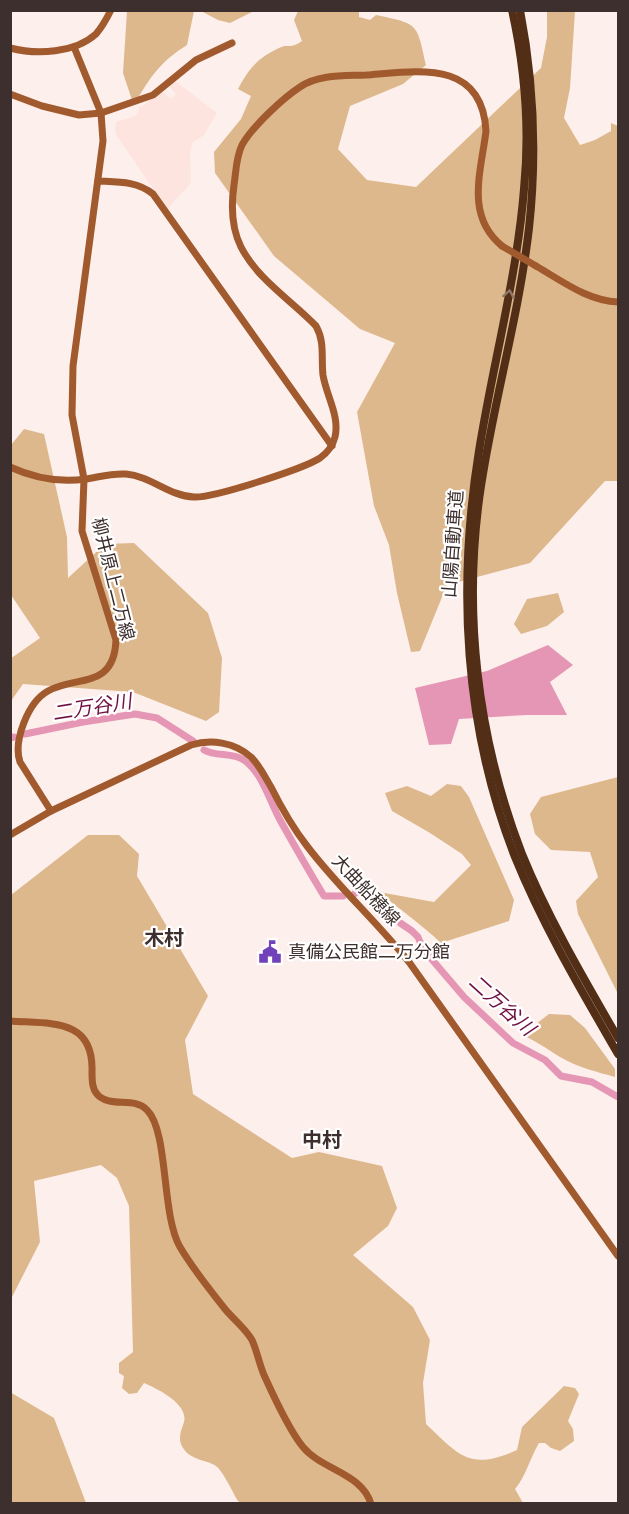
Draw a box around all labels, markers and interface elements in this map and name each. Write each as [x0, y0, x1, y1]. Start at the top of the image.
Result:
one-way arrow [502, 289, 515, 299]
street label: 山陽自動車道 [434, 489, 469, 599]
street label: 柳井原上二万線 [86, 514, 143, 643]
water label: 二万谷川 [50, 684, 136, 726]
street label: 大曲船穂線 [327, 847, 408, 931]
district label: 木村 [144, 921, 184, 951]
place label: 真備公民館二万分館 [288, 937, 450, 964]
public building icon: 真備公民館二万分館 [257, 939, 283, 965]
water label: 二万谷川 [464, 966, 545, 1043]
district label: 中村 [302, 1123, 342, 1153]

